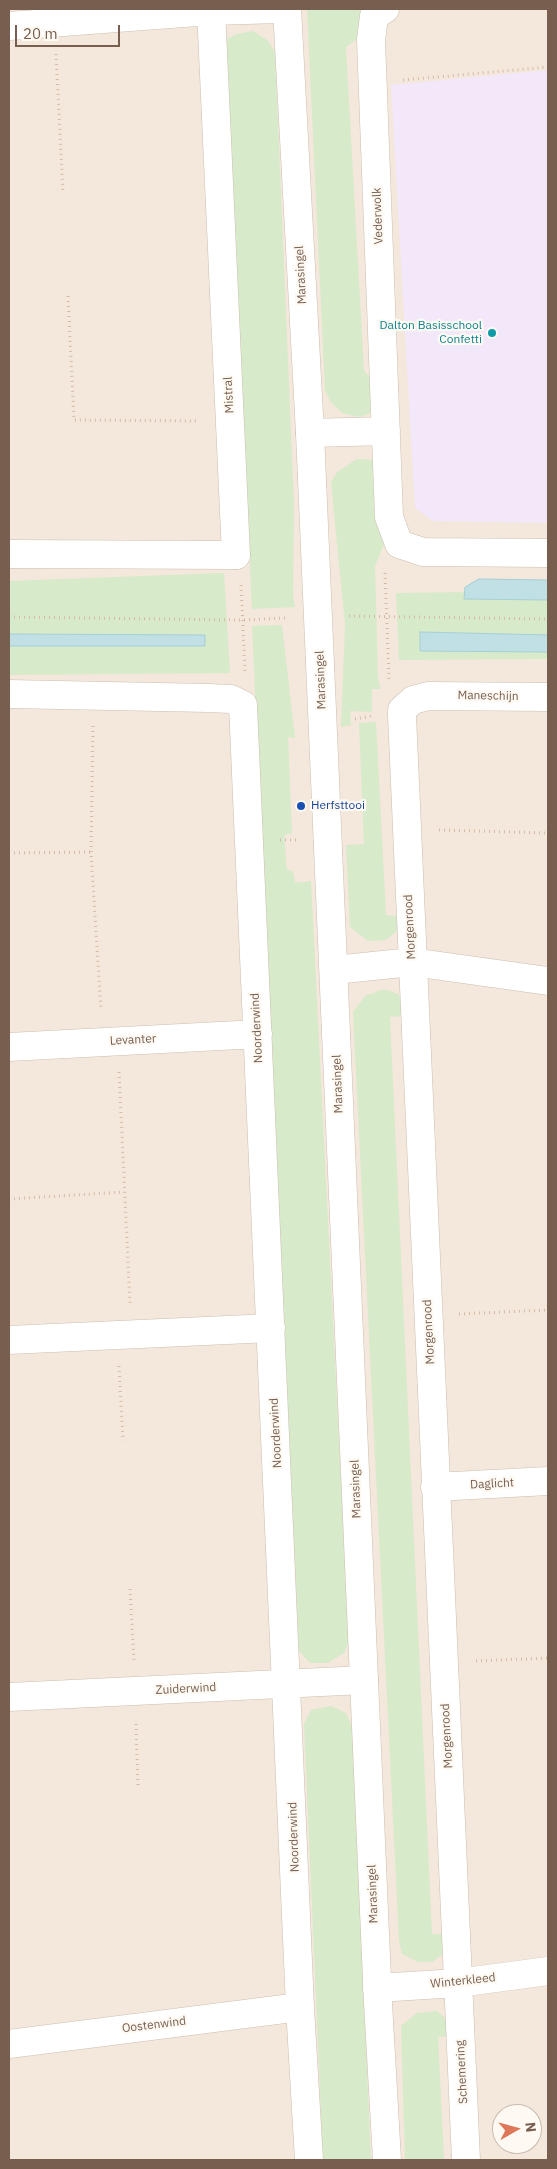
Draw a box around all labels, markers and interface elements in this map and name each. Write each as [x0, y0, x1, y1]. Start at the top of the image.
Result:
scale bar [18, 15, 122, 47]
text: 20 m [23, 24, 58, 43]
street label: Vederwolk [370, 187, 386, 245]
street label: Marasingel [292, 245, 310, 305]
place label: Dalton Basisschool Confetti [380, 319, 482, 347]
marker: Dalton Basisschool Confetti [486, 327, 498, 339]
street label: Mistral [221, 376, 237, 414]
street label: Marasingel [313, 650, 329, 710]
street label: Maneschijn [457, 688, 519, 704]
place label: Herfsttooi [311, 799, 365, 813]
marker: Herfsttooi [295, 800, 307, 812]
street label: Morgenrood [401, 894, 419, 960]
street label: Noorderwind [248, 993, 266, 1063]
street label: Levanter [109, 1032, 157, 1048]
street label: Marasingel [330, 1054, 346, 1114]
street label: Morgenrood [420, 1299, 438, 1365]
street label: Noorderwind [267, 1398, 285, 1468]
street label: Marasingel [348, 1459, 364, 1519]
street label: Daglicht [470, 1476, 514, 1492]
street label: Zuiderwind [155, 1680, 217, 1698]
street label: Morgenrood [438, 1703, 456, 1769]
street label: Noorderwind [286, 1802, 302, 1872]
street label: Marasingel [365, 1864, 381, 1924]
street label: Winterkleed [430, 1970, 496, 1992]
street label: Oostenwind [121, 2014, 187, 2036]
street label: Schemering [453, 2040, 471, 2104]
north arrow [492, 2104, 542, 2154]
text: N [521, 2121, 540, 2133]

